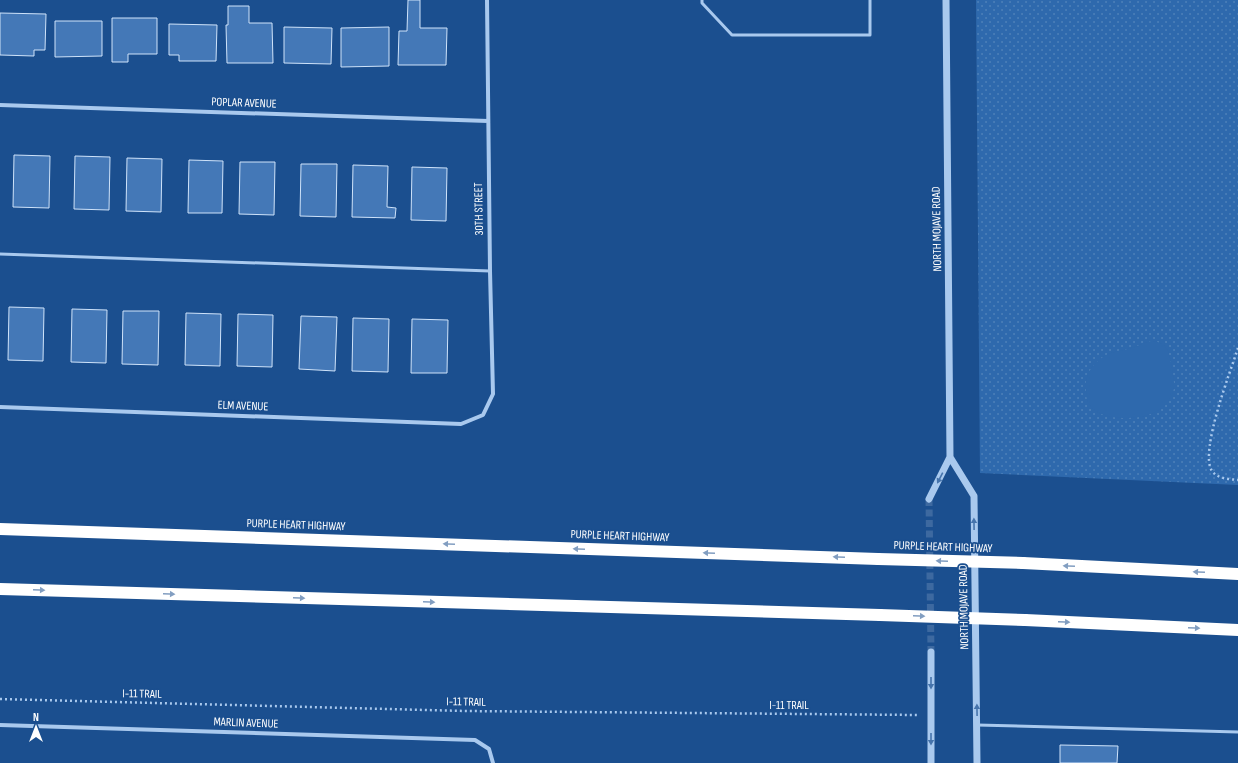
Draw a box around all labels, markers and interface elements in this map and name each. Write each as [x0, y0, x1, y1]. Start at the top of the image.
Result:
street label: POPLAR AVENUE [211, 94, 277, 112]
street label: 30TH STREET [471, 182, 487, 236]
street label: NORTH MOJAVE ROAD [929, 186, 945, 272]
street label: ELM AVENUE [217, 398, 269, 414]
one-way arrow [937, 473, 943, 484]
street label: PURPLE HEART HIGHWAY [246, 516, 346, 534]
one-way arrow [971, 517, 977, 530]
street label: PURPLE HEART HIGHWAY [570, 527, 670, 545]
street label: PURPLE HEART HIGHWAY [893, 538, 993, 556]
one-way arrow [443, 541, 456, 547]
one-way arrow [573, 545, 585, 552]
one-way arrow [702, 550, 715, 556]
one-way arrow [833, 554, 845, 561]
one-way arrow [935, 558, 948, 564]
one-way arrow [1063, 562, 1075, 569]
street label: NORTH MOJAVE ROAD [956, 564, 972, 650]
one-way arrow [1193, 569, 1205, 576]
one-way arrow [33, 587, 46, 593]
one-way arrow [163, 591, 176, 597]
one-way arrow [293, 594, 305, 601]
one-way arrow [423, 598, 435, 605]
one-way arrow [913, 613, 925, 620]
one-way arrow [1058, 618, 1070, 625]
one-way arrow [1188, 625, 1201, 631]
one-way arrow [928, 677, 934, 690]
street label: I-11 TRAIL [122, 686, 162, 702]
street label: I-11 TRAIL [446, 694, 486, 710]
street label: I-11 TRAIL [769, 698, 809, 713]
one-way arrow [974, 703, 980, 716]
north arrow [16, 707, 56, 747]
text: N [33, 711, 39, 724]
street label: MARLIN AVENUE [213, 714, 279, 732]
one-way arrow [928, 733, 934, 746]

